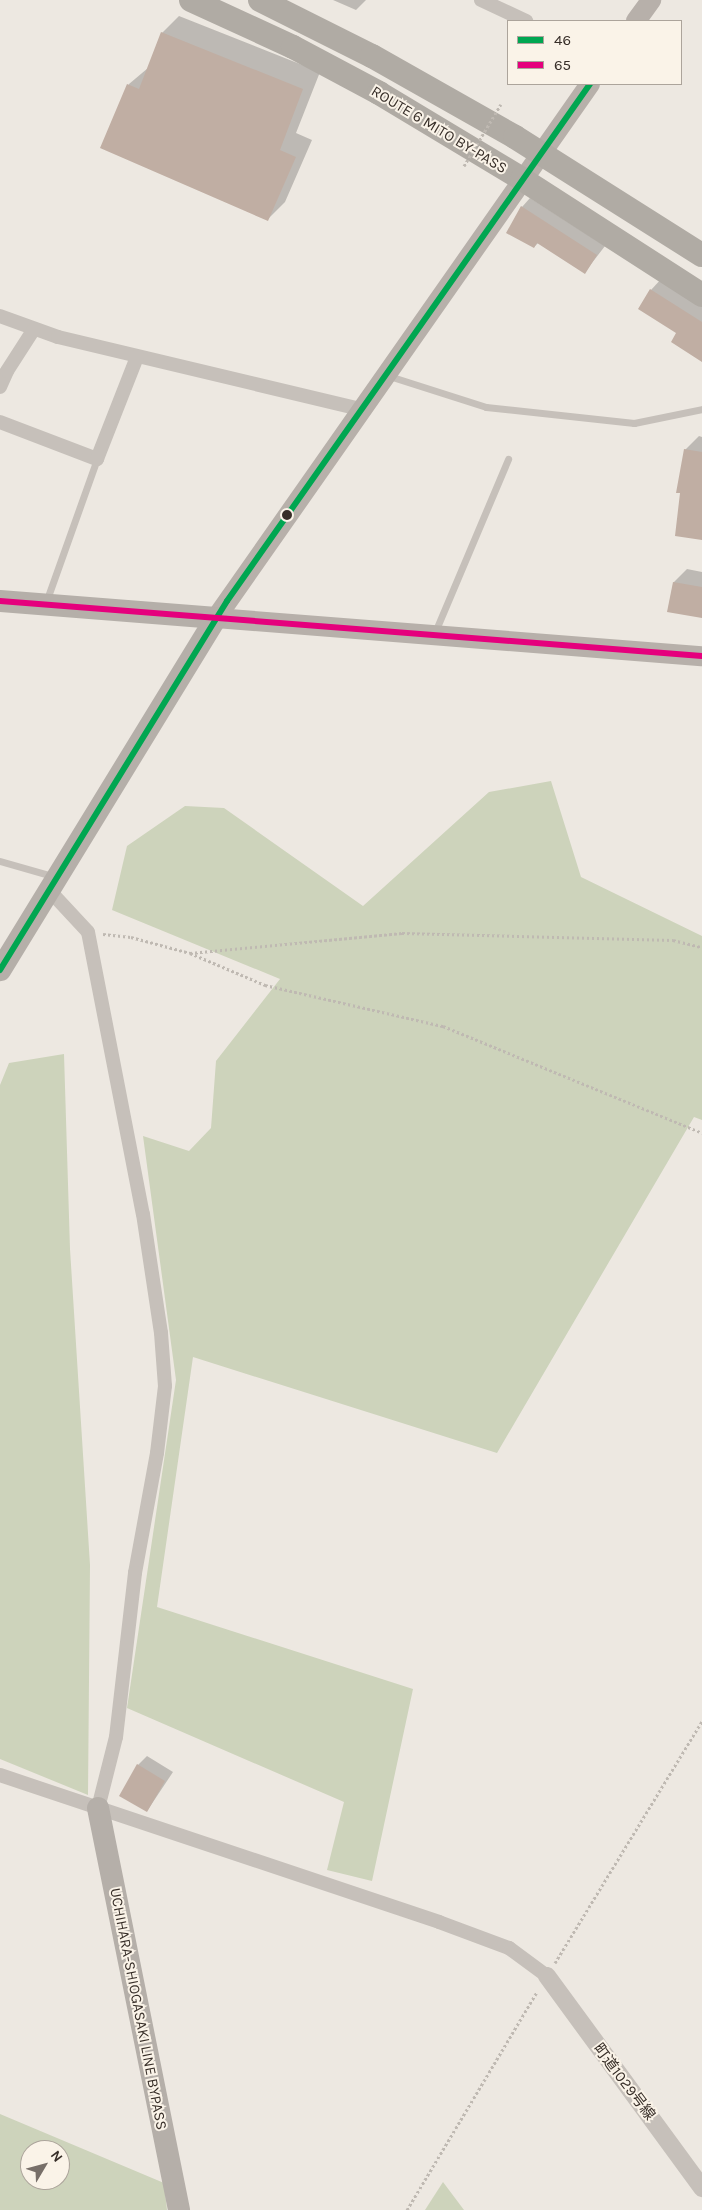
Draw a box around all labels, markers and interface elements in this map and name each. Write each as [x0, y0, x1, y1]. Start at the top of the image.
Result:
legend [507, 20, 682, 85]
text: 46 [554, 31, 571, 49]
text: 65 [554, 56, 571, 74]
street label: ROUTE 6 MITO BY-PASS [368, 82, 510, 178]
unlabelled marker [282, 510, 292, 520]
street label: UCHIHARA-SHIOGASAKI LINE BYPASS [106, 1886, 170, 2132]
street label: 町道1029号線 [589, 2040, 659, 2124]
north arrow [20, 2140, 70, 2190]
text: N [47, 2147, 66, 2165]

